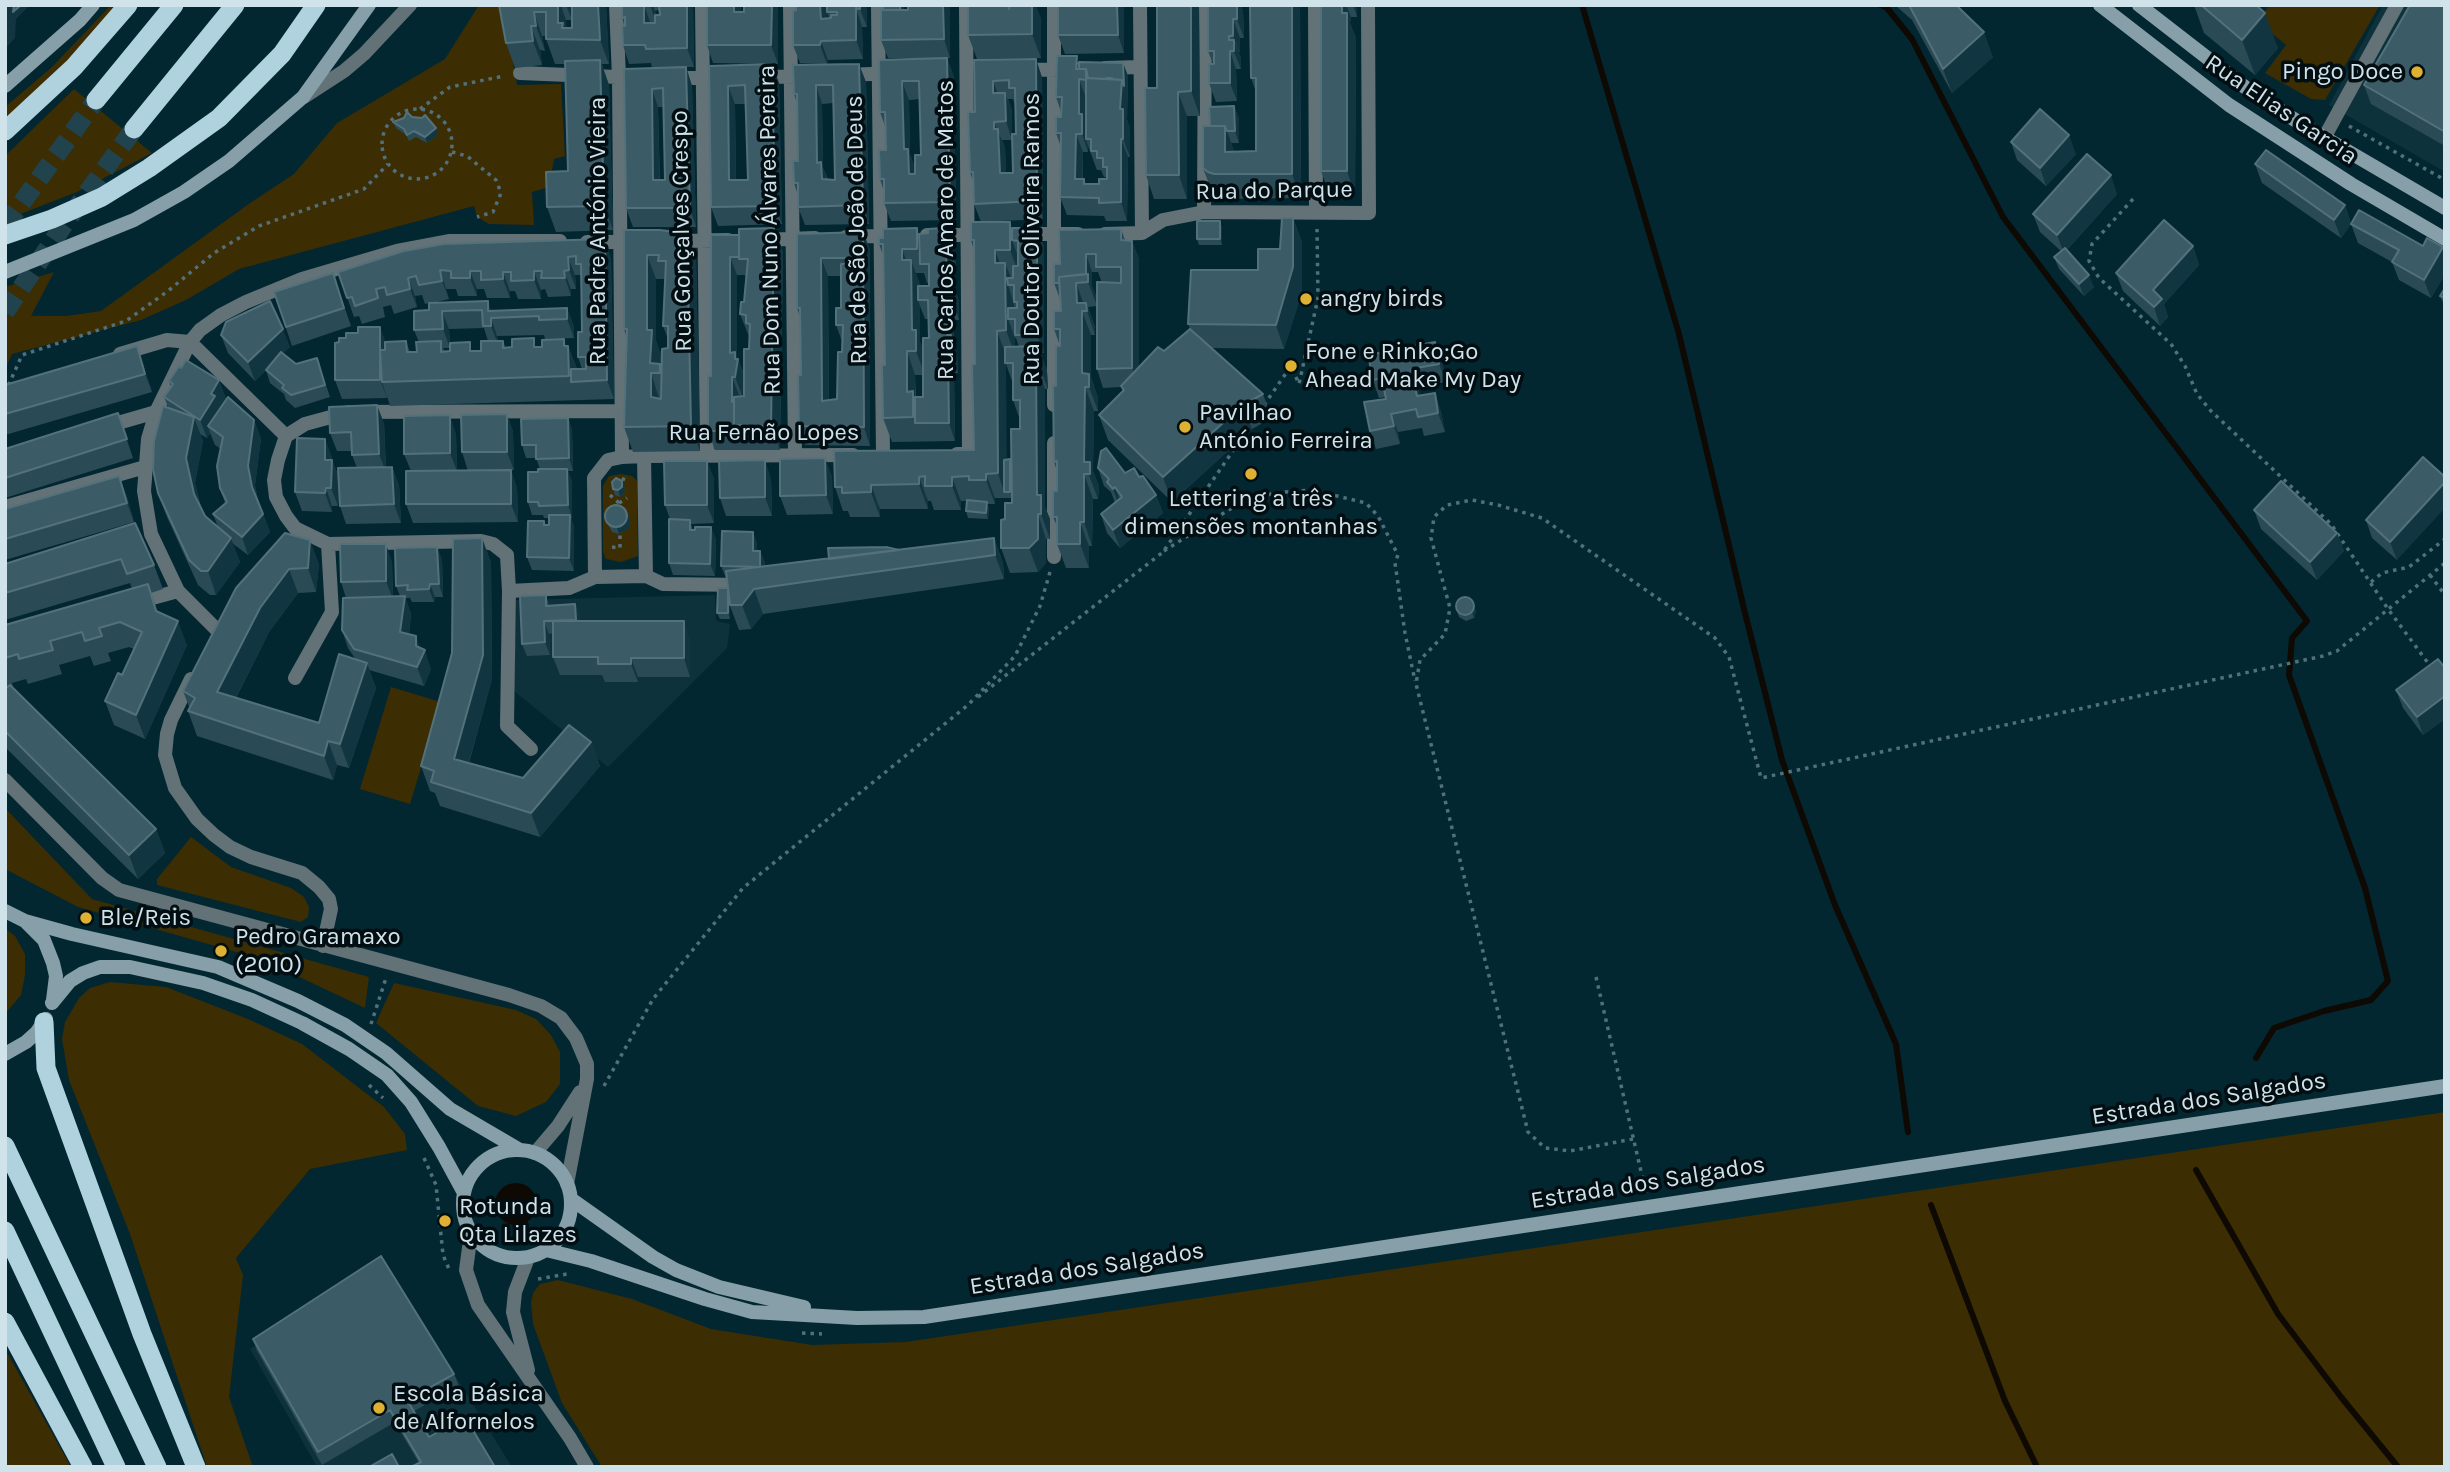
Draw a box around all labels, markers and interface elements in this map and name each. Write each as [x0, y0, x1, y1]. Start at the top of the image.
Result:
street label: Rua Elias Garcia [2200, 49, 2362, 171]
place label: Pingo Doce [2282, 58, 2403, 86]
marker: Pingo Doce [2409, 64, 2425, 80]
street label: Rua Dom Nuno Álvares Pereira [753, 65, 787, 395]
street label: Rua Carlos Amaro de Matos [932, 80, 960, 380]
street label: Rua Doutor Oliveira Ramos [1018, 93, 1046, 385]
street label: Rua de São João de Deus [840, 95, 874, 365]
street label: Rua Padre António Vieira [584, 97, 612, 365]
street label: Rua Gonçalves Crespo [665, 110, 699, 352]
street label: Rua do Parque [1195, 175, 1353, 207]
place label: angry birds [1320, 285, 1444, 313]
marker: angry birds [1298, 291, 1314, 307]
place label: Fone e Rinko;Go Ahead Make My Day [1305, 338, 1521, 394]
marker: Fone e Rinko;Go Ahead Make My Day [1283, 358, 1299, 374]
place label: Pavilhao António Ferreira [1199, 399, 1373, 455]
street label: Rua Fernão Lopes [669, 419, 859, 447]
marker: Pavilhao António Ferreira [1177, 419, 1193, 435]
marker: Lettering a três dimensões montanhas [1243, 466, 1259, 482]
place label: Lettering a três dimensões montanhas [1124, 485, 1378, 541]
place label: Ble/Reis [100, 904, 191, 932]
marker: Ble/Reis [78, 910, 94, 926]
place label: Pedro Gramaxo (2010) [235, 923, 401, 979]
marker: Pedro Gramaxo (2010) [213, 943, 229, 959]
street label: Estrada dos Salgados [2090, 1066, 2328, 1132]
street label: Estrada dos Salgados [1529, 1150, 1767, 1216]
place label: Rotunda Qta Lilazes [459, 1193, 577, 1249]
marker: Rotunda Qta Lilazes [437, 1213, 453, 1229]
street label: Estrada dos Salgados [968, 1236, 1206, 1302]
place label: Escola Básica de Alfornelos [393, 1380, 544, 1436]
marker: Escola Básica de Alfornelos [371, 1400, 387, 1416]

